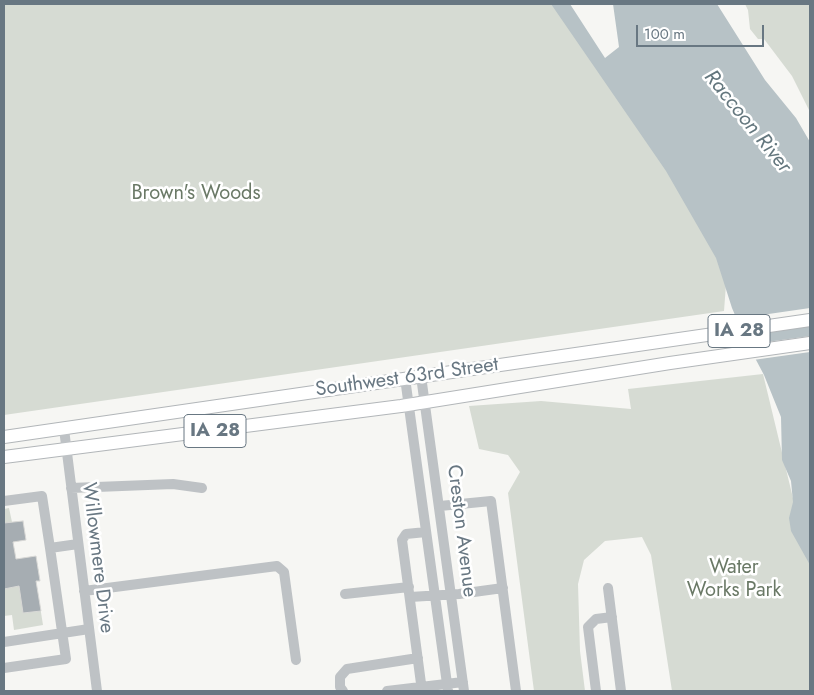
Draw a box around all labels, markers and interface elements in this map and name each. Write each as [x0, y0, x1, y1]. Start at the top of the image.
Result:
scale bar [639, 15, 766, 47]
text: 100 m [644, 23, 685, 45]
water label: Raccoon River [698, 66, 796, 178]
park label: Brown's Woods [131, 182, 261, 206]
road number: IA 28 [708, 314, 770, 348]
street label: Southwest 63rd Street [314, 353, 500, 403]
road number: IA 28 [184, 414, 246, 448]
street label: Creston Avenue [441, 463, 481, 599]
street label: Willowmere Drive [76, 481, 118, 635]
park label: Water Works Park [687, 556, 781, 603]

